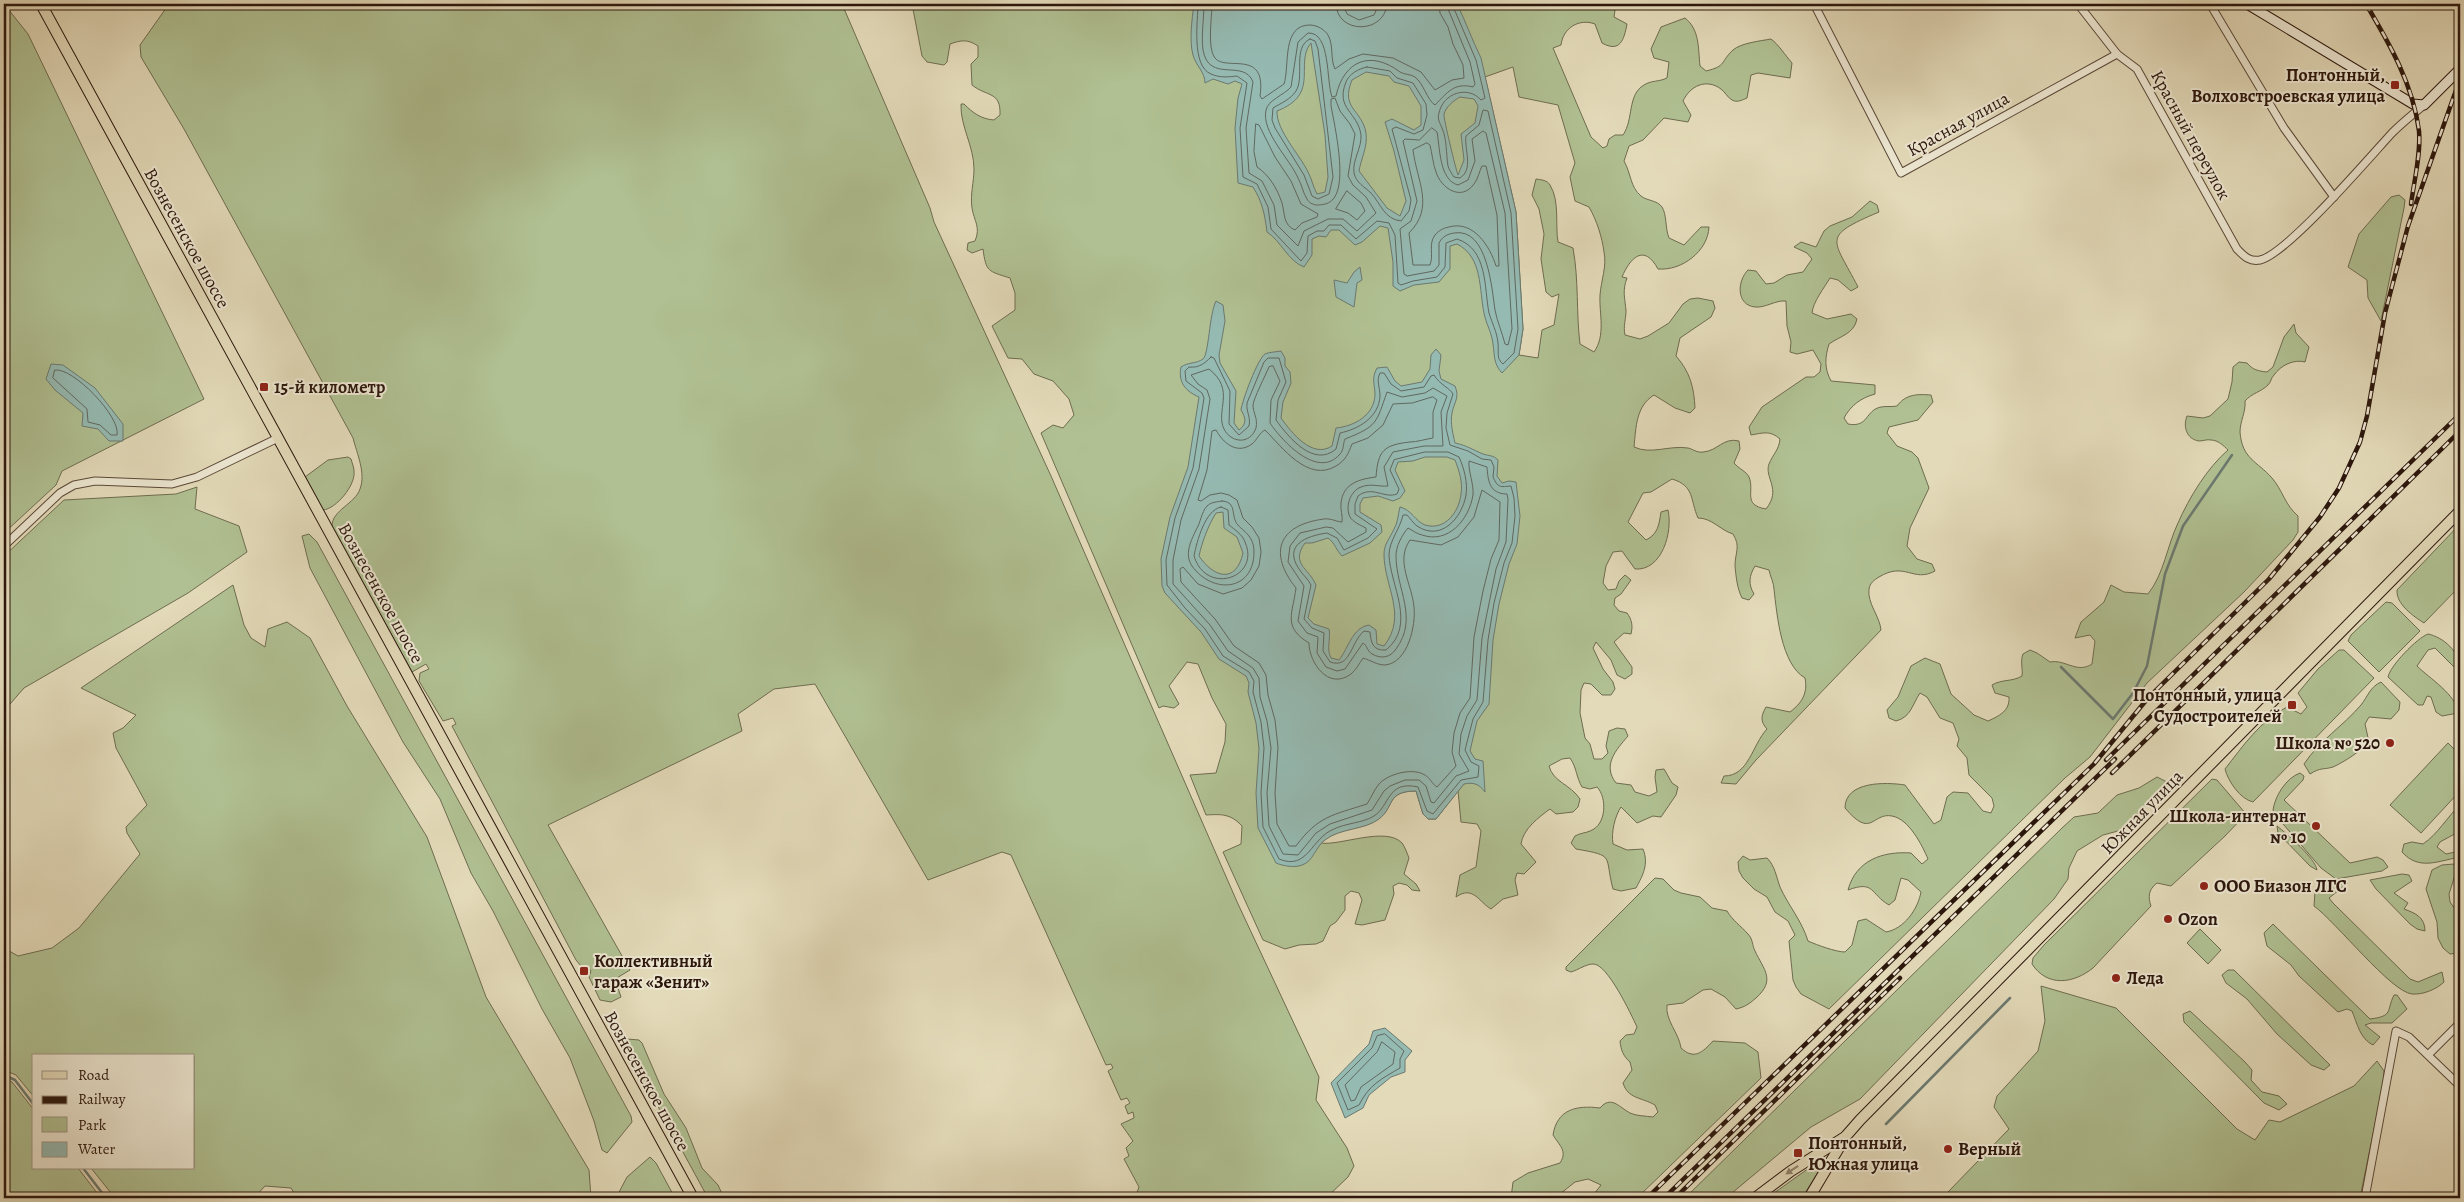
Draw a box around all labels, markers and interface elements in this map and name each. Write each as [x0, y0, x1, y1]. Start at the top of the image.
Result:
place label: Понтонный, Волховстроевская улица [2191, 63, 2385, 108]
street label: Красный переулок [2145, 66, 2237, 204]
marker: Понтонный, Волховстроевская улица [2389, 79, 2401, 91]
street label: Красная улица [1902, 86, 2014, 162]
street label: Вознесенское шоссе [138, 164, 236, 312]
place label: 15-й километр [274, 375, 386, 399]
marker: 15-й километр [258, 381, 270, 393]
street label: Вознесенское шоссе [332, 519, 430, 667]
place label: Понтонный, улица Судостроителей [2133, 683, 2282, 728]
marker: Понтонный, улица Судостроителей [2286, 699, 2298, 711]
place label: Школа № 520 [2275, 731, 2380, 755]
marker: Школа № 520 [2384, 737, 2396, 749]
street label: Южная улица [2096, 764, 2189, 859]
place label: Школа-интернат № 10 [2169, 804, 2306, 849]
marker: Школа-интернат № 10 [2310, 820, 2322, 832]
place label: ООО Биазон ЛГС [2214, 874, 2347, 898]
marker: ООО Биазон ЛГС [2198, 880, 2210, 892]
place label: Ozon [2178, 907, 2218, 931]
marker: Ozon [2162, 913, 2174, 925]
place label: Коллективный гараж «Зенит» [594, 949, 713, 994]
marker: Коллективный гараж «Зенит» [578, 965, 590, 977]
place label: Леда [2126, 966, 2164, 990]
marker: Леда [2110, 972, 2122, 984]
street label: Вознесенское шоссе [598, 1007, 696, 1155]
legend [32, 1054, 195, 1170]
text: Road [78, 1065, 110, 1085]
text: Railway [78, 1089, 126, 1109]
text: Park [78, 1115, 107, 1135]
place label: Понтонный, Южная улица [1808, 1131, 1919, 1176]
place label: Верный [1958, 1137, 2021, 1161]
text: Water [77, 1139, 115, 1159]
marker: Верный [1942, 1143, 1954, 1155]
marker: Понтонный, Южная улица [1792, 1147, 1804, 1159]
one-way arrow [1785, 1165, 1799, 1175]

